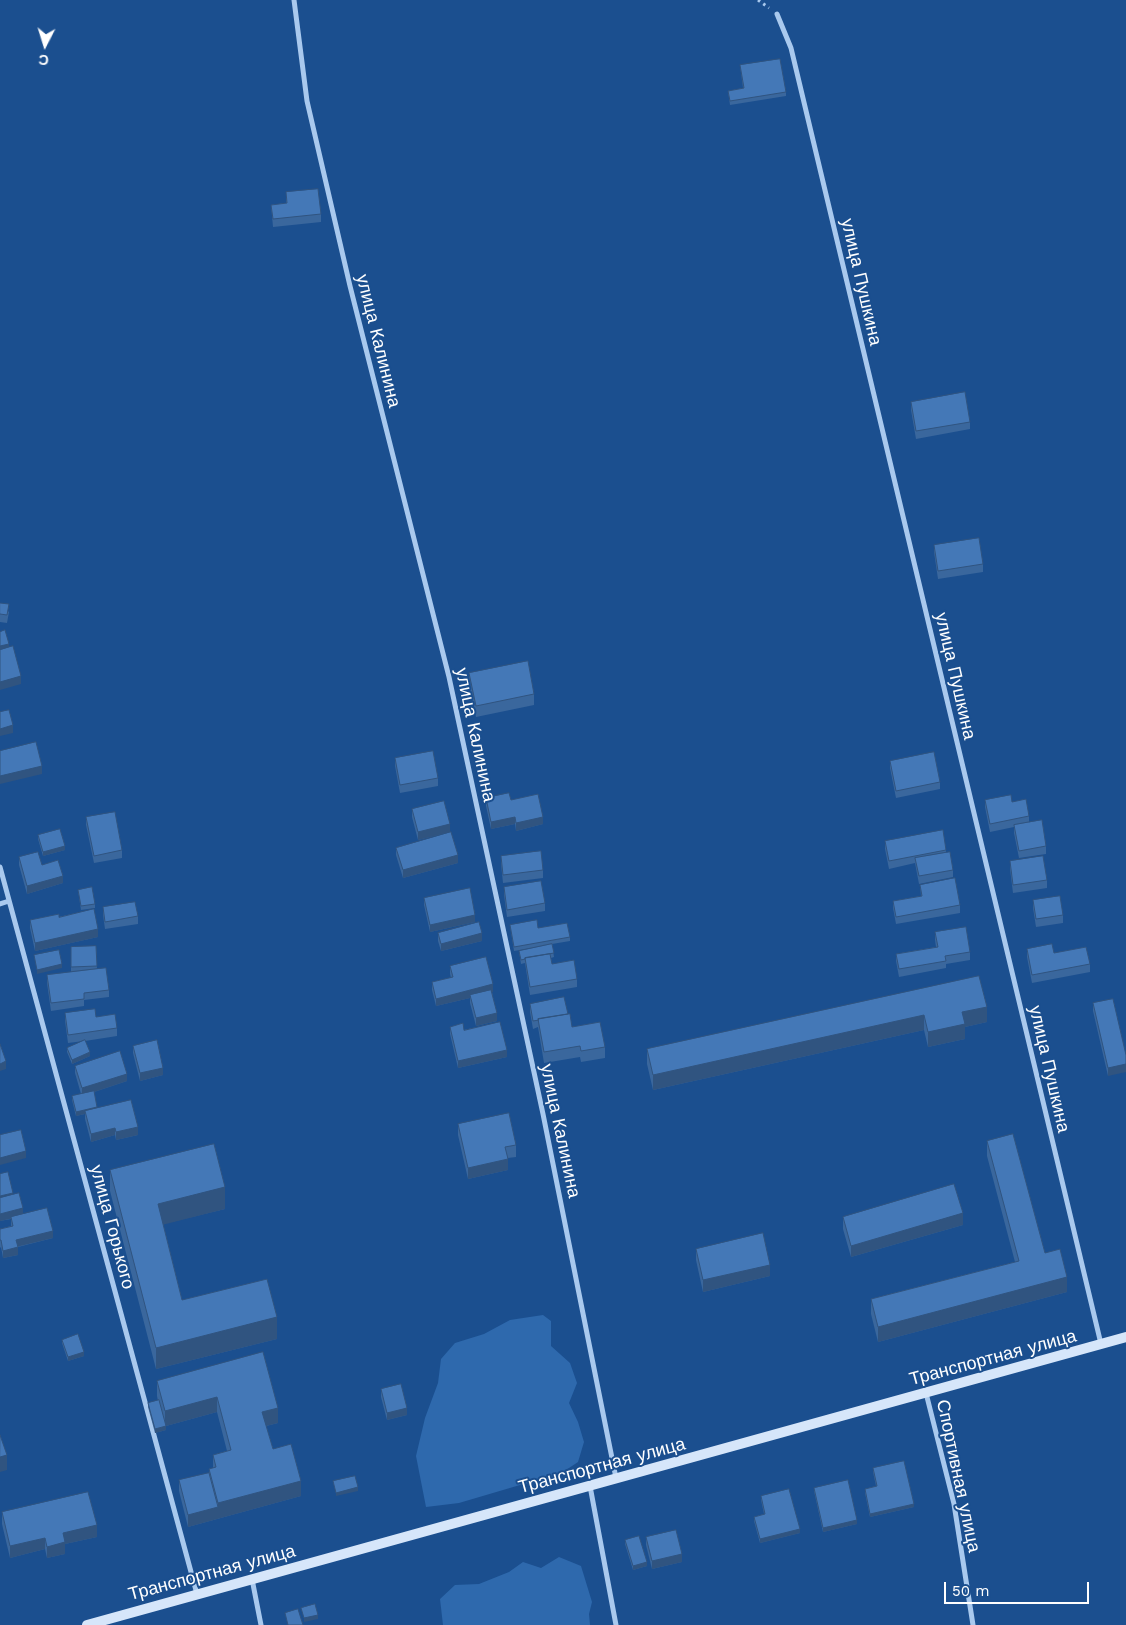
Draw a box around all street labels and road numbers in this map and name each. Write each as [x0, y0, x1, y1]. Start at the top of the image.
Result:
street label: улица Пушкина [836, 216, 886, 348]
street label: улица Калинина [351, 272, 405, 410]
street label: улица Пушкина [930, 610, 980, 742]
street label: улица Калинина [450, 666, 500, 804]
street label: улица Пушкина [1024, 1003, 1074, 1135]
street label: улица Калинина [535, 1062, 585, 1200]
street label: улица Горького [85, 1162, 139, 1292]
street label: Транспортная улица [907, 1325, 1079, 1391]
street label: Спортивная улица [931, 1398, 985, 1554]
street label: Транспортная улица [516, 1433, 688, 1499]
street label: Транспортная улица [126, 1540, 298, 1606]

